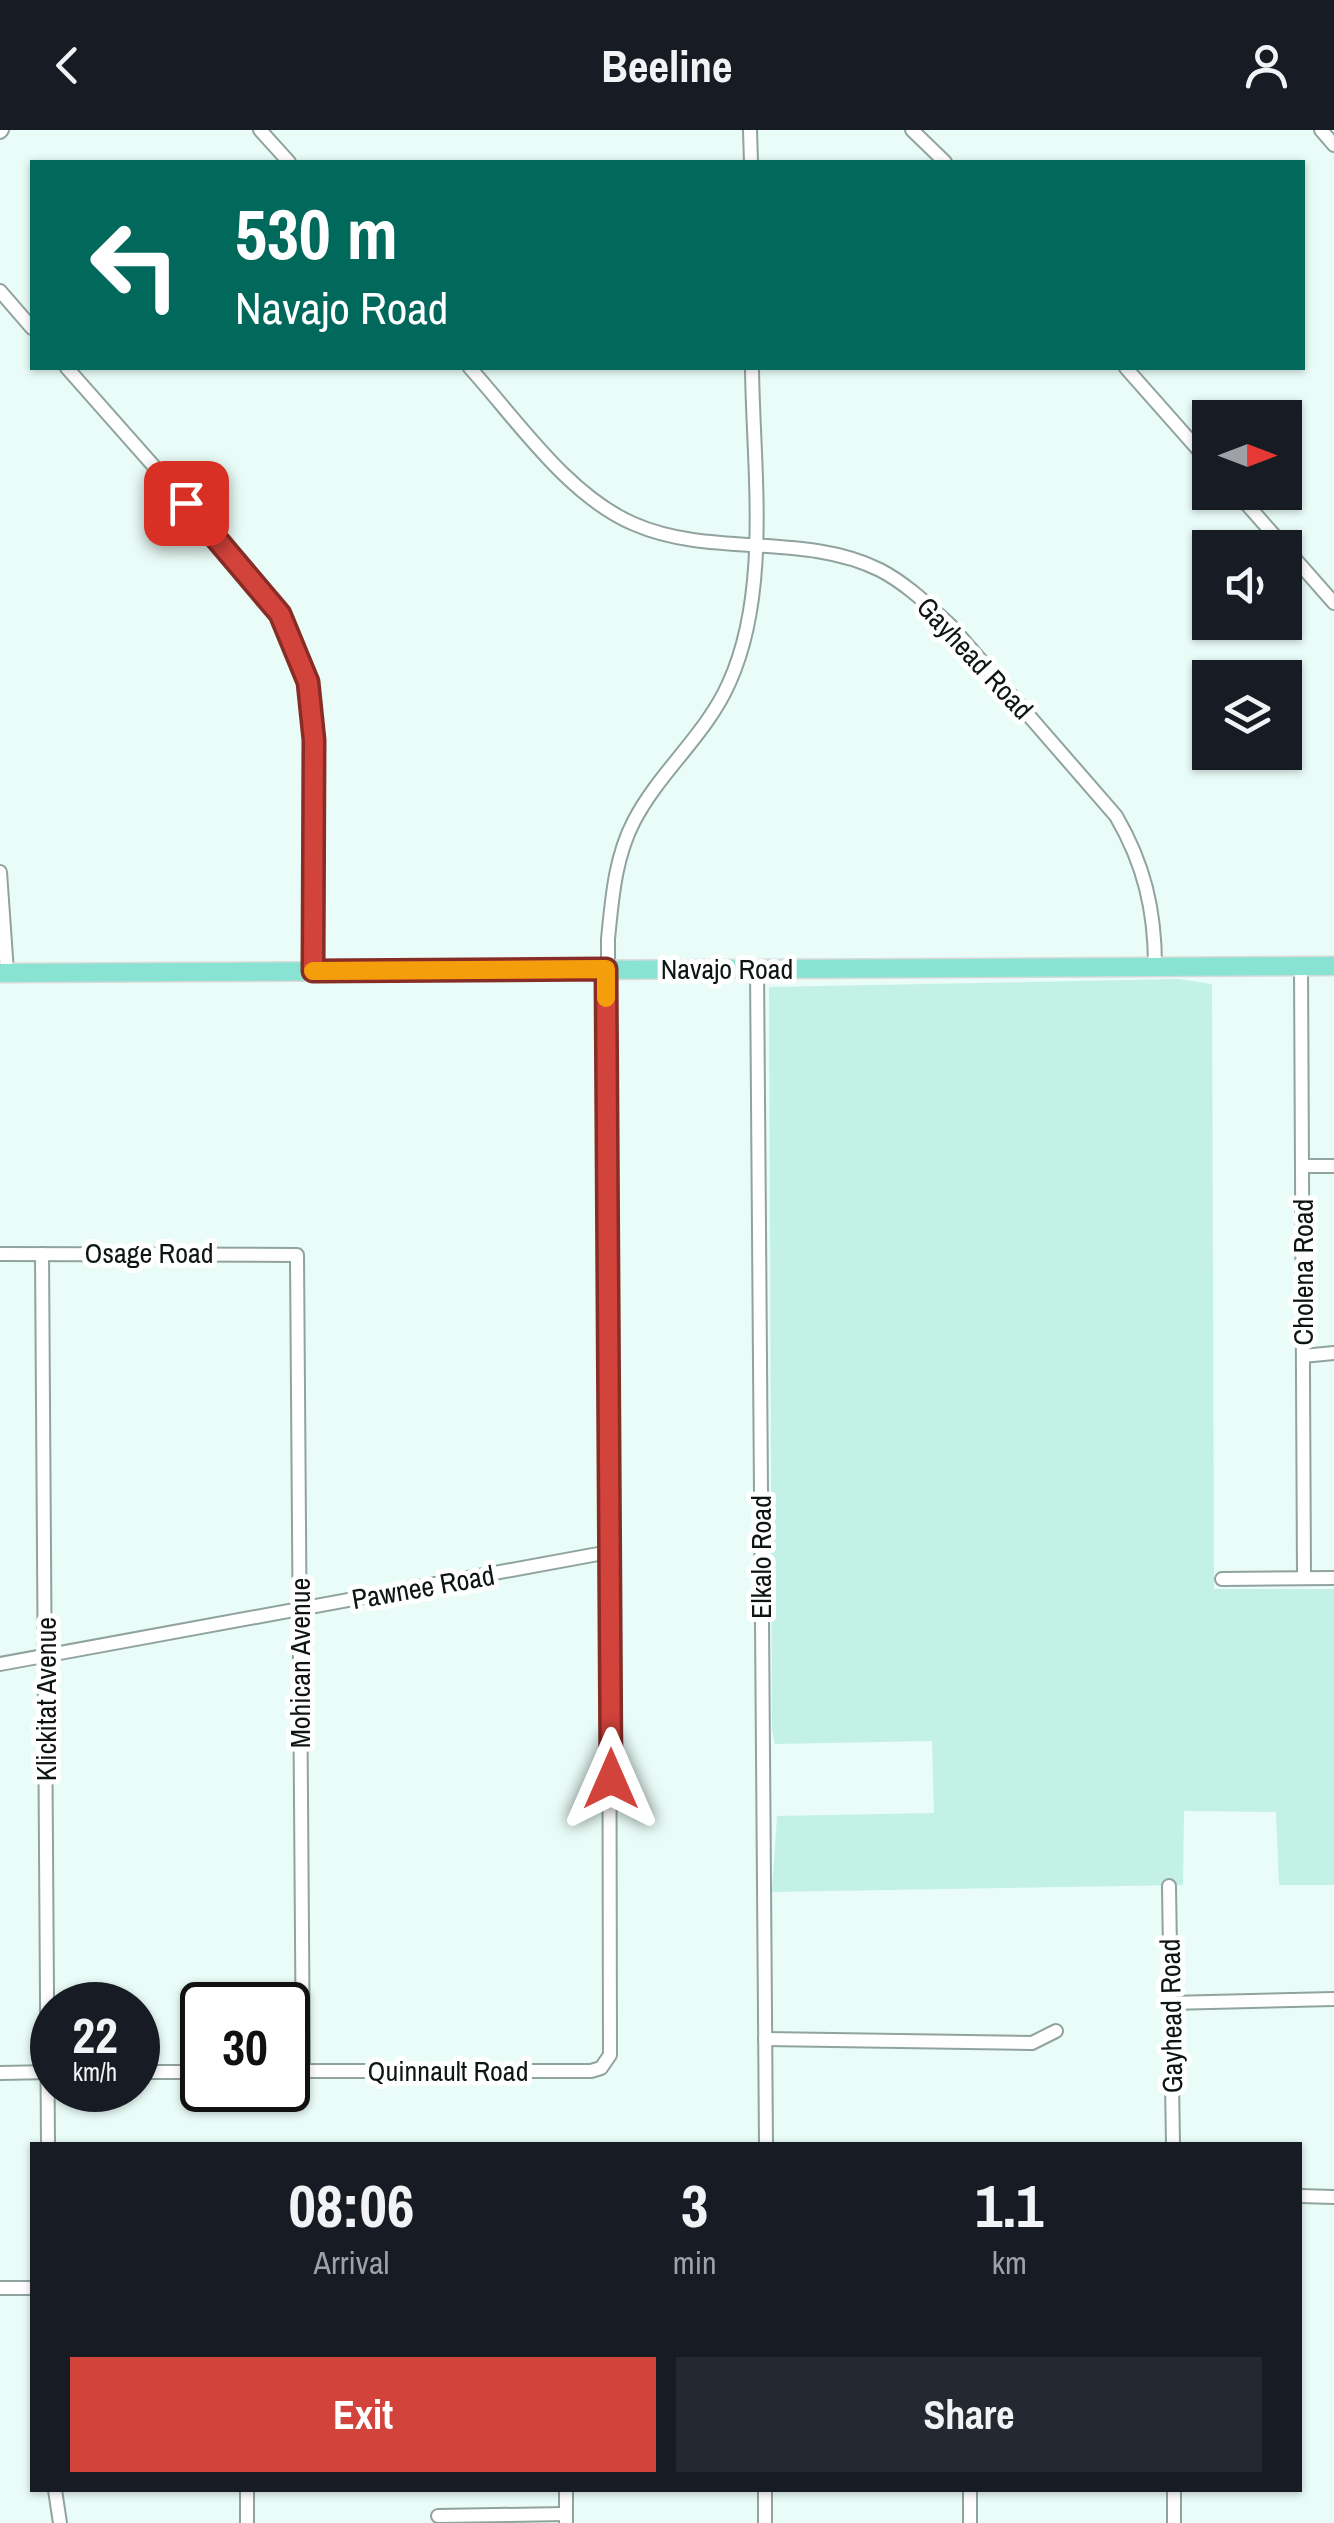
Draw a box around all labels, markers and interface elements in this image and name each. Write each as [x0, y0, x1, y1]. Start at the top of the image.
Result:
text: Beeline [601, 35, 733, 96]
icon: back [40, 38, 95, 93]
icon: person [1239, 38, 1294, 93]
text: 530 m [235, 187, 398, 281]
icon: left [70, 200, 200, 330]
text: Navajo Road [235, 277, 448, 338]
north arrow [1192, 400, 1302, 510]
map controls [1192, 400, 1302, 770]
pin [144, 461, 229, 546]
icon: arrive [159, 476, 214, 531]
button: sound [1192, 530, 1302, 640]
street label: Gayhead Road [908, 589, 1042, 727]
button: layers [1192, 660, 1302, 770]
street label: Navajo Road [661, 950, 793, 988]
street label: Cholena Road [1284, 1199, 1322, 1345]
street label: Osage Road [85, 1234, 213, 1272]
street label: Elkalo Road [742, 1495, 780, 1619]
street label: Pawnee Road [349, 1556, 497, 1618]
street label: Mohican Avenue [281, 1578, 319, 1748]
street label: Klickitat Avenue [27, 1617, 65, 1781]
position arrow [559, 1727, 663, 1831]
street label: Gayhead Road [1151, 1938, 1191, 2094]
speed limit sign: 30 [180, 1982, 310, 2112]
text: 22 [72, 2001, 118, 2069]
street label: Quinnault Road [368, 2052, 528, 2090]
text: km/h [73, 2055, 117, 2089]
text: 08:06 [289, 2165, 414, 2246]
text: 3 [681, 2165, 708, 2246]
text: 1.1 [975, 2165, 1043, 2246]
text: Arrival [314, 2241, 389, 2284]
text: min [673, 2241, 717, 2284]
text: km [992, 2241, 1027, 2284]
button: Exit [70, 2357, 656, 2472]
button: Share [676, 2357, 1262, 2472]

